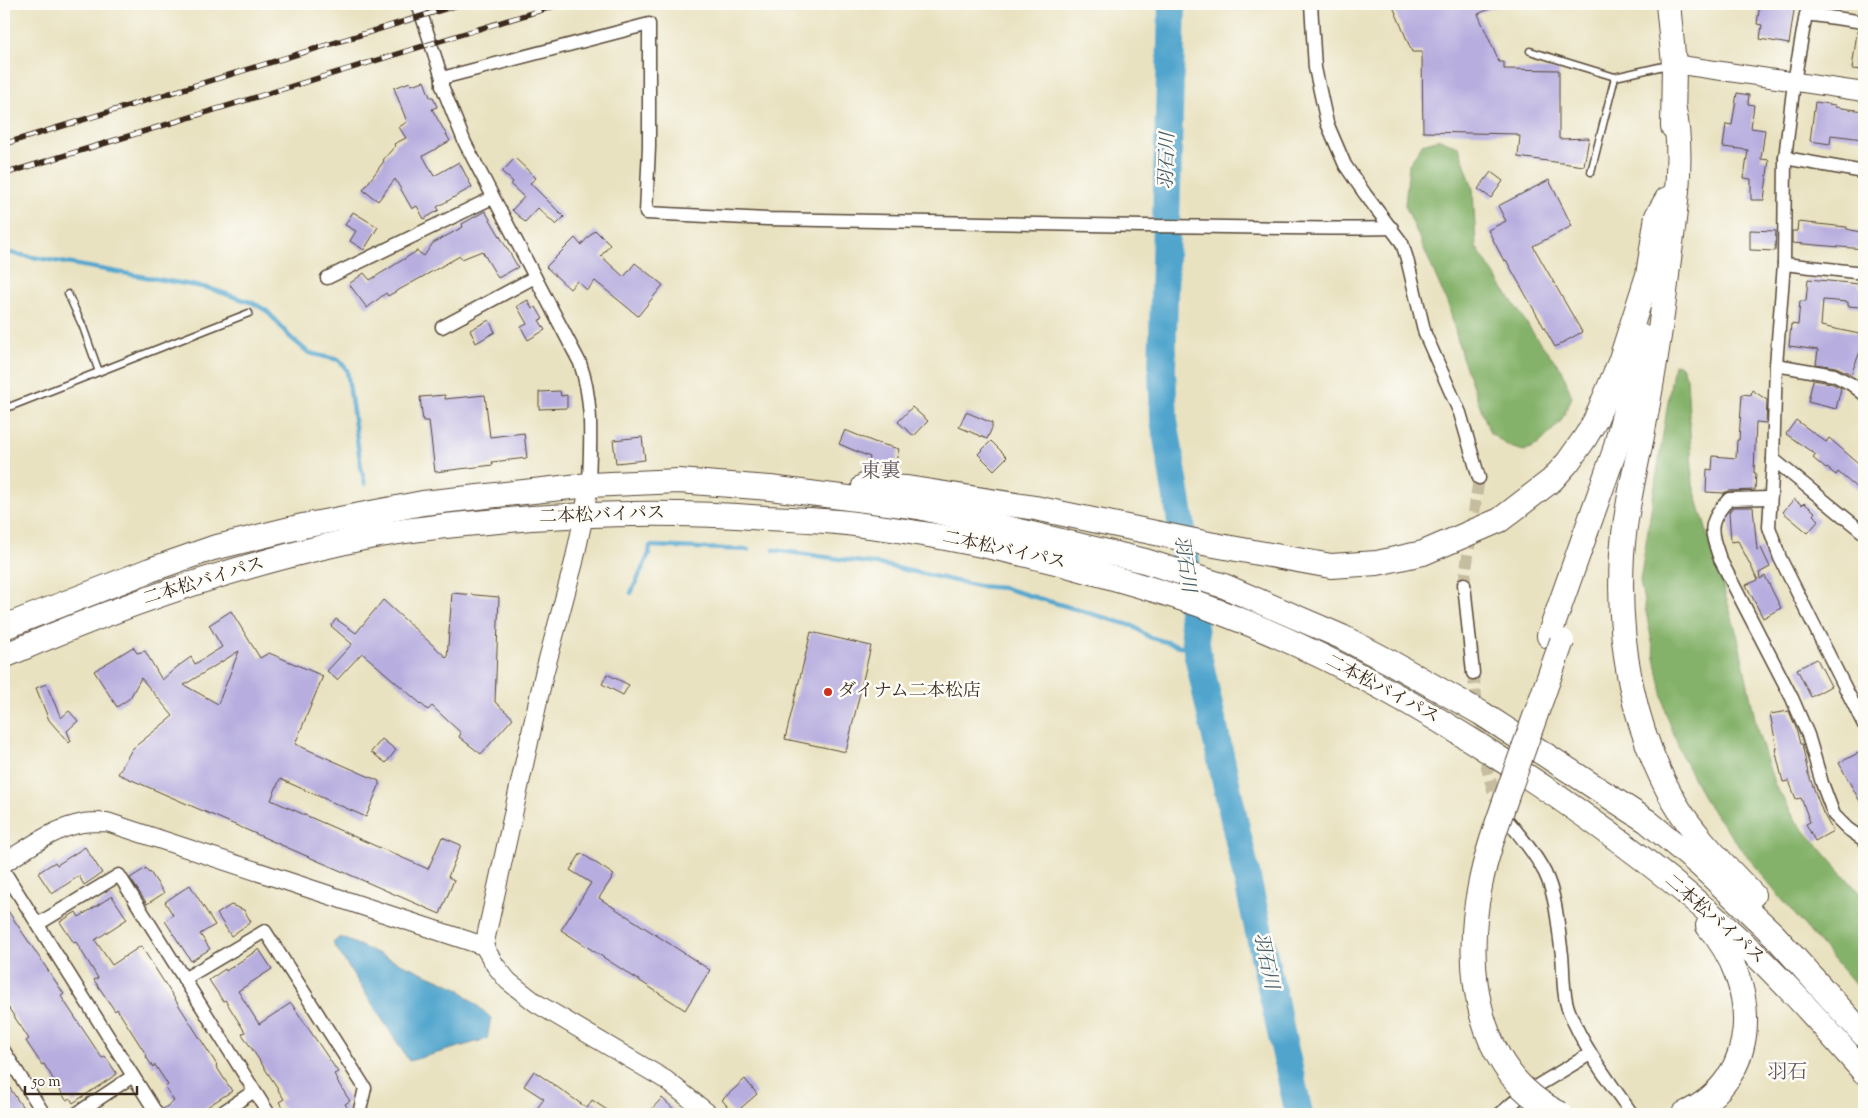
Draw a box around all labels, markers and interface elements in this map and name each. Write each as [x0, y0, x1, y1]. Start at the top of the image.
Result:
water label: 羽石川 [1154, 130, 1183, 190]
district label: 東裏 [861, 458, 901, 487]
street label: 二本松バイパス [539, 501, 665, 531]
street label: 二本松バイパス [940, 525, 1068, 577]
water label: 羽石川 [1167, 534, 1202, 596]
street label: 二本松バイパス [140, 551, 268, 613]
street label: 二本松バイパス [1320, 649, 1444, 731]
place label: ダイナム二本松店 [838, 679, 981, 705]
marker: ダイナム二本松店 [822, 686, 834, 698]
street label: 二本松バイパス [1658, 869, 1770, 971]
water label: 羽石川 [1246, 930, 1285, 994]
district label: 羽石 [1767, 1059, 1807, 1088]
scale bar [25, 1063, 138, 1095]
text: 50 m [31, 1072, 61, 1093]

